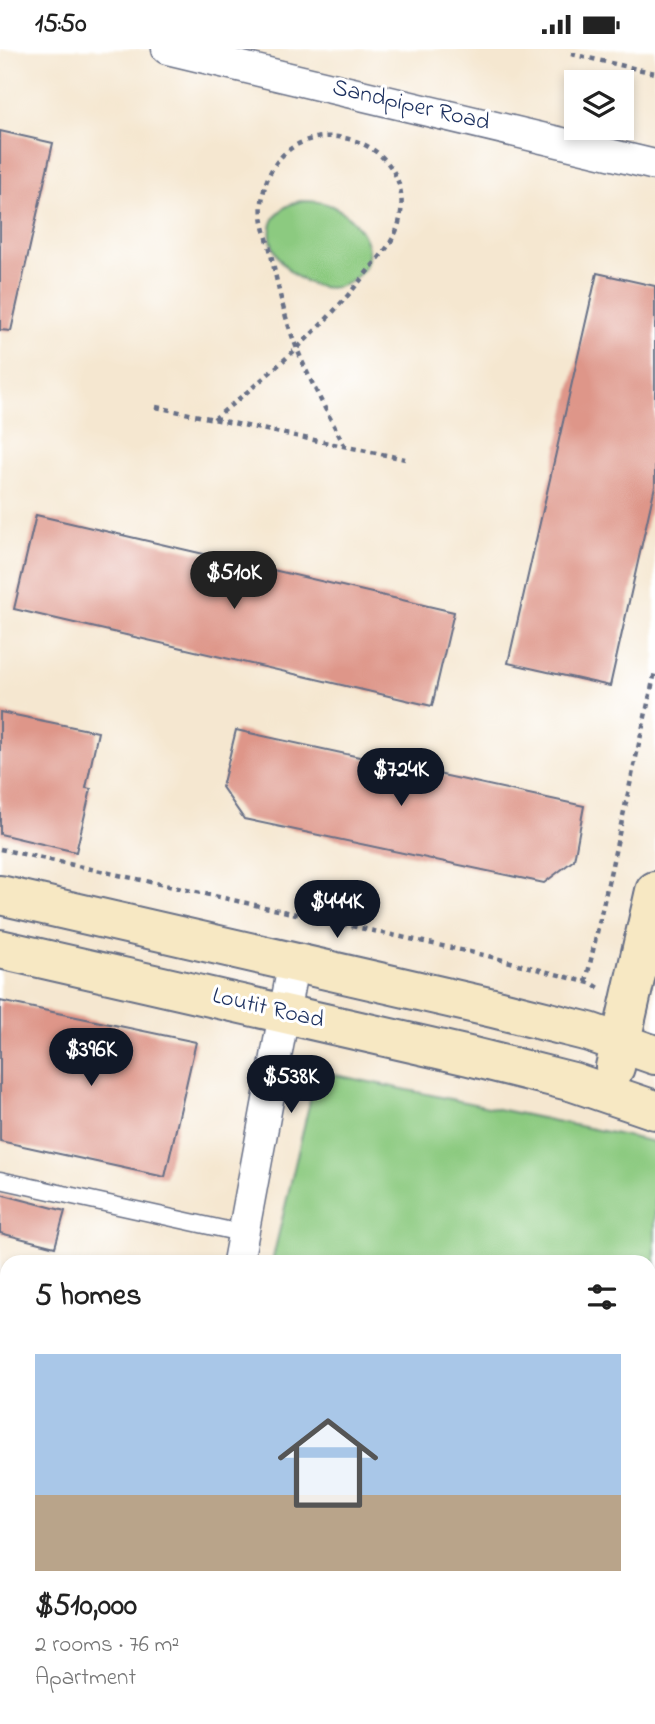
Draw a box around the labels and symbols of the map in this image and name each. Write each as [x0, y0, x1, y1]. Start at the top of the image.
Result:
street label: Sandpiper Road [329, 71, 494, 141]
pin: $510K [185, 552, 283, 611]
pin: $724K [352, 749, 450, 808]
pin: $444K [288, 881, 386, 940]
street label: Loutit Road [209, 979, 328, 1039]
pin: $396K [42, 1028, 140, 1088]
pin: $538K [242, 1055, 340, 1115]

